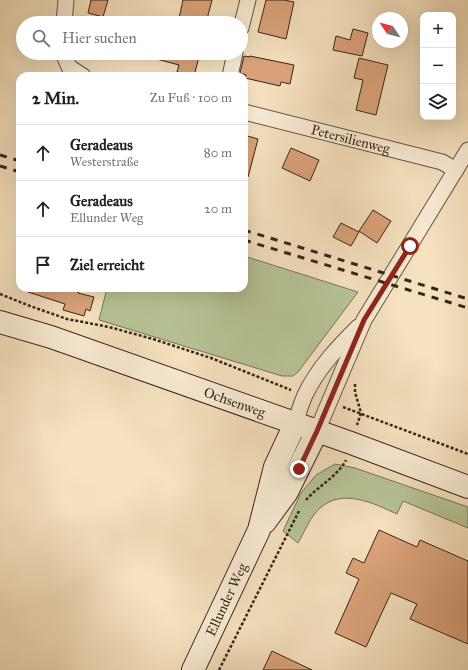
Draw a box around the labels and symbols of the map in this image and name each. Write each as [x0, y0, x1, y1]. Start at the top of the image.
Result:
north arrow [372, 12, 408, 48]
street label: Petersilienweg [309, 121, 392, 158]
route start [401, 237, 419, 255]
street label: Ochsenweg [201, 384, 268, 421]
route end [290, 460, 308, 478]
street label: Ellunder Weg [202, 560, 251, 639]

